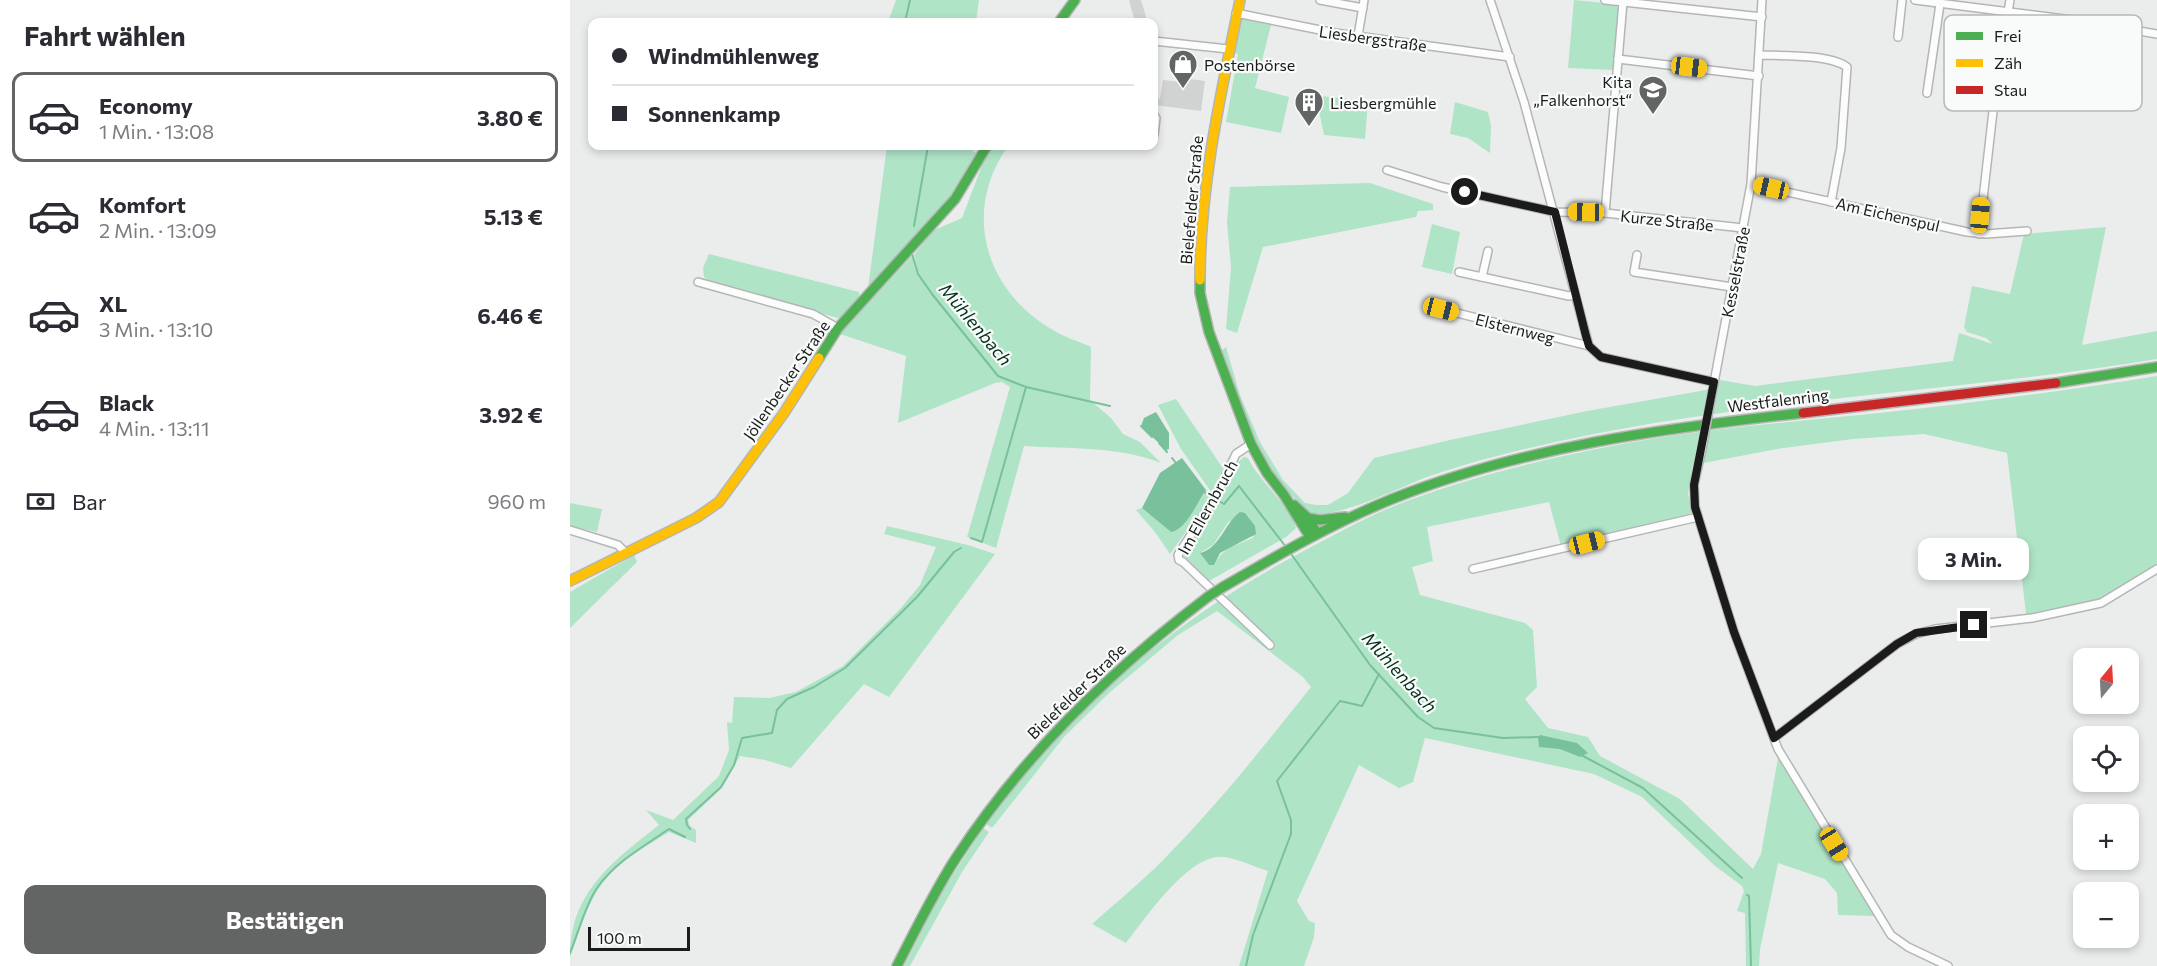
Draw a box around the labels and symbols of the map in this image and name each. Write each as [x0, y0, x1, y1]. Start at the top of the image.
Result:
legend [1944, 15, 2142, 111]
street label: Liesbergstraße [1318, 21, 1428, 55]
text: Frei [1994, 26, 2022, 45]
shop icon: Postenbörse [1167, 48, 1199, 90]
text: Zäh [1994, 53, 2022, 72]
place label: Postenbörse [1204, 55, 1295, 74]
car [1670, 56, 1708, 78]
place label: Kita „Falkenhorst“ [1533, 72, 1632, 109]
school or university icon: Kita „Falkenhorst“ [1637, 74, 1669, 116]
text: Stau [1994, 80, 2027, 99]
building icon: Liesbergmühle [1293, 86, 1325, 128]
place label: Liesbergmühle [1330, 93, 1437, 112]
street label: Bielefelder Straße [1176, 135, 1206, 265]
car [1751, 175, 1791, 201]
route start [1451, 178, 1478, 205]
street label: Am Eichenspul [1834, 193, 1942, 235]
car [1969, 196, 1991, 234]
car [1568, 203, 1604, 221]
street label: Kurze Straße [1619, 206, 1715, 234]
street label: Kesselstraße [1717, 225, 1753, 319]
water label: Mühlenbach [935, 278, 1017, 370]
car [1421, 296, 1461, 322]
street label: Elsternweg [1474, 309, 1557, 347]
street label: Jöllenbecker Straße [739, 316, 833, 444]
street label: Westfalenring [1726, 384, 1830, 416]
street label: Im Ellernbruch [1173, 456, 1241, 558]
car [1567, 530, 1607, 556]
callout: 3 Min. [1918, 538, 2030, 580]
route end [1960, 611, 1987, 638]
water label: Mühlenbach [1358, 627, 1442, 717]
street label: Bielefelder Straße [1023, 639, 1129, 743]
north arrow [2073, 648, 2139, 714]
car [1817, 824, 1851, 864]
scale bar [588, 924, 690, 952]

